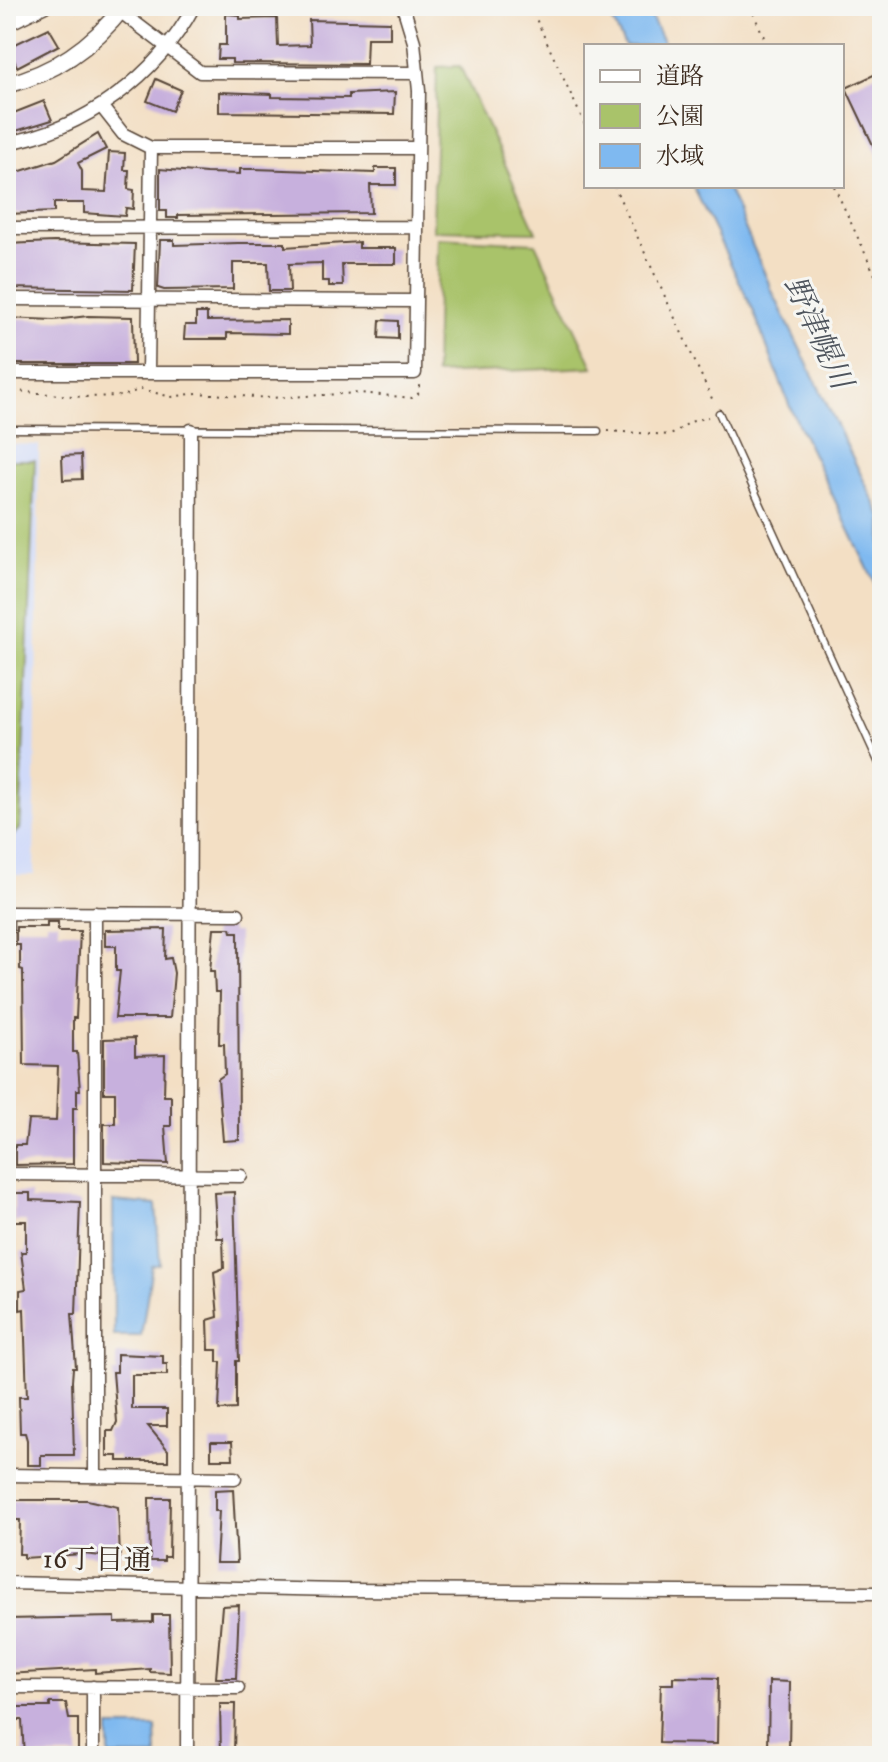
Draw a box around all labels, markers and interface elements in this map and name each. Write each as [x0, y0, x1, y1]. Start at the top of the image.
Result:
legend [584, 44, 844, 188]
text: 道路 [656, 62, 704, 92]
text: 公園 [656, 102, 704, 132]
text: 水域 [656, 142, 704, 172]
water label: 野津幌川 [775, 271, 860, 398]
street label: 16丁目通 [42, 1542, 152, 1578]

